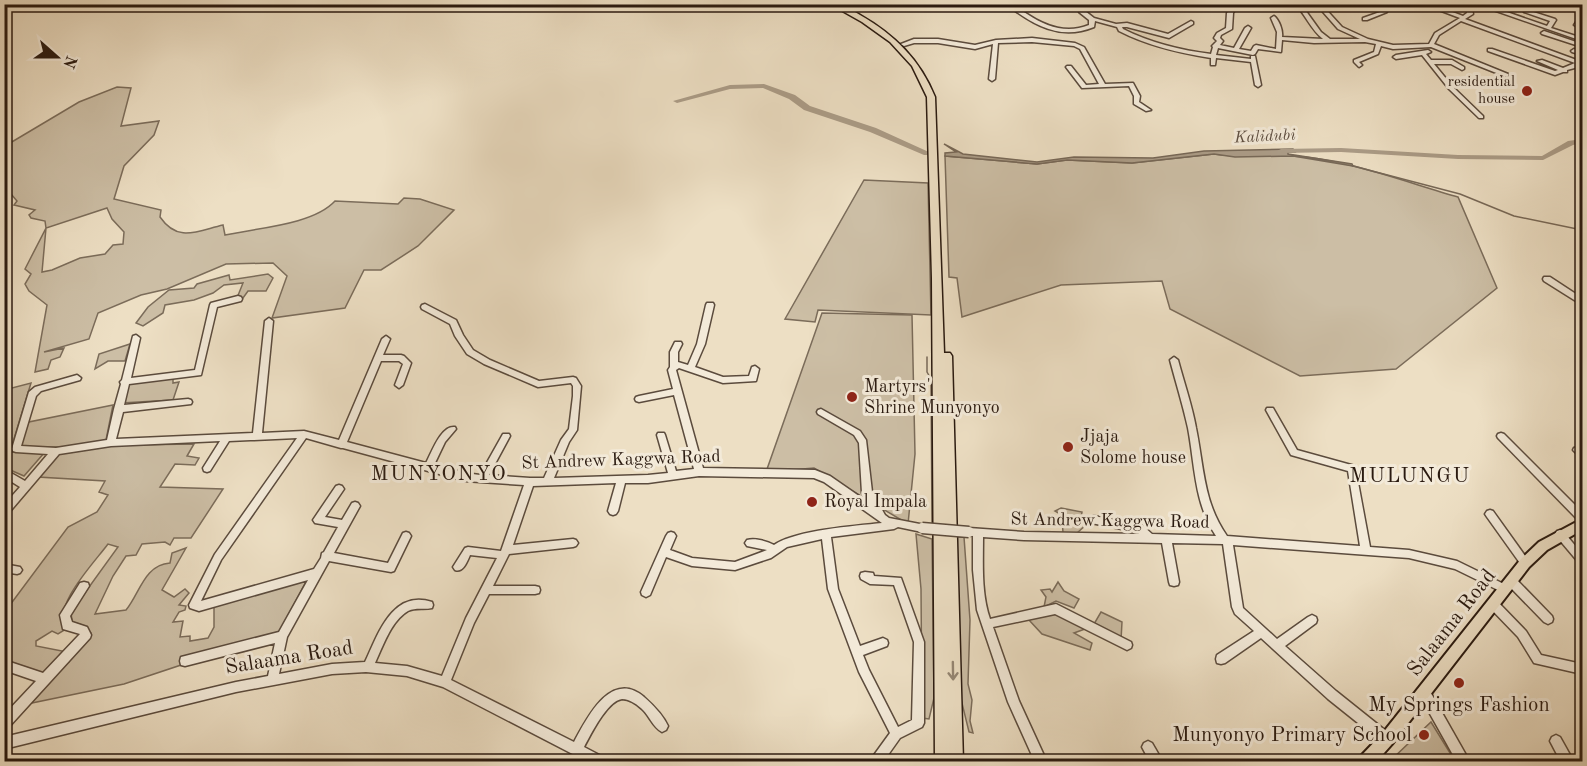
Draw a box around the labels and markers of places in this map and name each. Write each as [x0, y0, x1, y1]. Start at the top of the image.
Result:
place label: residential house [1448, 75, 1515, 107]
marker: residential house [1520, 84, 1534, 98]
place label: Martyrs' Shrine Munyonyo [864, 378, 1000, 417]
marker: Martyrs' Shrine Munyonyo [845, 390, 859, 404]
place label: Jjaja Solome house [1080, 428, 1186, 467]
marker: Jjaja Solome house [1061, 440, 1075, 454]
place label: Royal Impala [824, 493, 927, 511]
marker: Royal Impala [805, 495, 819, 509]
marker: My Springs Fashion [1452, 676, 1466, 690]
place label: My Springs Fashion [1368, 695, 1550, 716]
place label: Munyonyo Primary School [1172, 725, 1412, 746]
marker: Munyonyo Primary School [1417, 728, 1431, 742]

